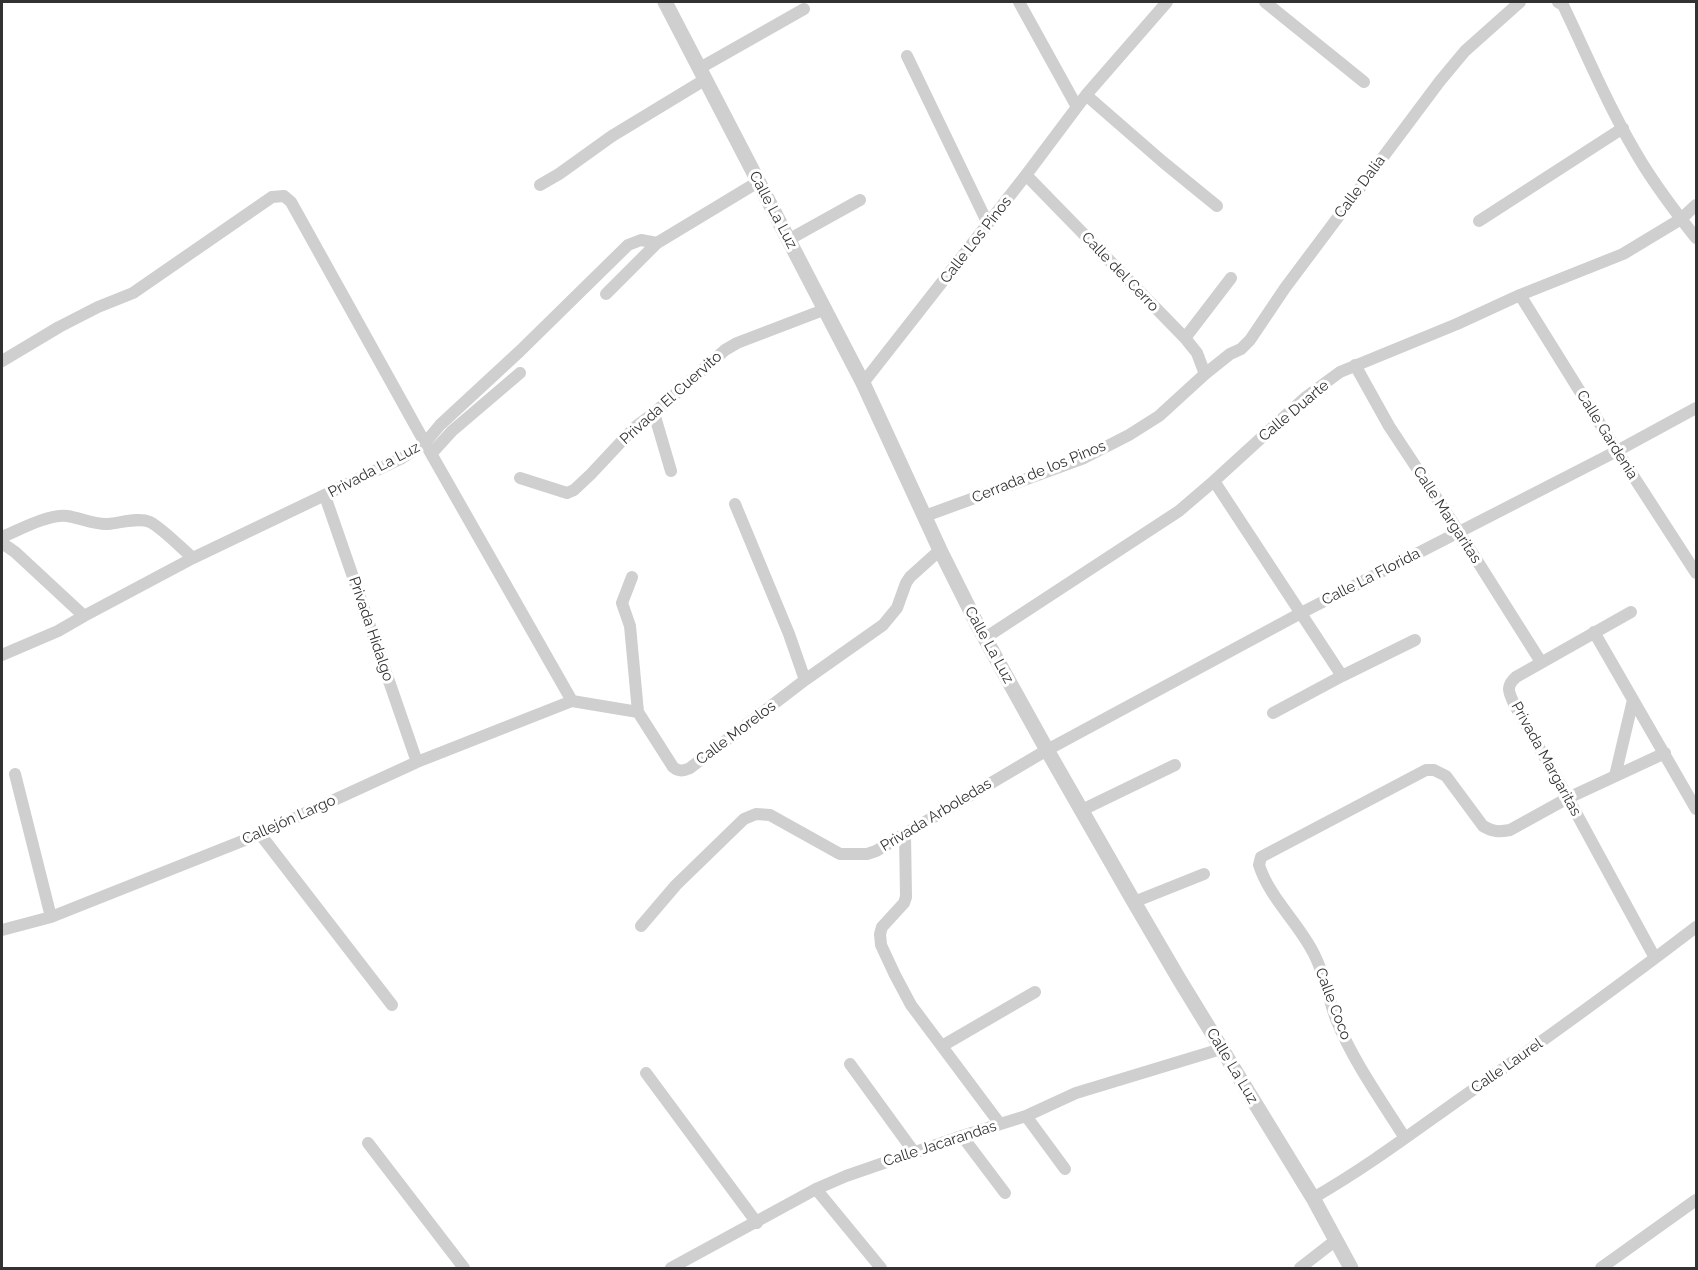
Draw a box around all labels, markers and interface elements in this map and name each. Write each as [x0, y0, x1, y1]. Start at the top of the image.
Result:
street label: Calle Dalia [1331, 152, 1389, 222]
street label: Calle La Luz [745, 168, 801, 252]
street label: Calle Los Pinos [936, 193, 1016, 287]
street label: Calle del Cerro [1078, 228, 1162, 316]
street label: Privada El Cuervito [616, 348, 726, 448]
street label: Calle Duarte [1255, 376, 1333, 446]
street label: Calle Gardenia [1572, 387, 1642, 483]
street label: Cerrada de los Pinos [969, 437, 1109, 507]
street label: Privada La Luz [325, 438, 423, 502]
street label: Calle Margaritas [1409, 463, 1485, 567]
street label: Calle La Florida [1319, 544, 1423, 610]
street label: Privada Hidalgo [345, 574, 397, 684]
street label: Calle La Luz [961, 603, 1017, 687]
street label: Calle Morelos [693, 697, 779, 769]
street label: Privada Margaritas [1507, 699, 1585, 819]
street label: Privada Arboledas [877, 775, 995, 855]
street label: Callejón Largo [239, 791, 339, 849]
street label: Calle Coco [1311, 966, 1355, 1042]
street label: Calle La Luz [1202, 1025, 1262, 1107]
street label: Calle Laurel [1468, 1035, 1546, 1097]
street label: Calle Jacarandas [881, 1117, 999, 1171]

